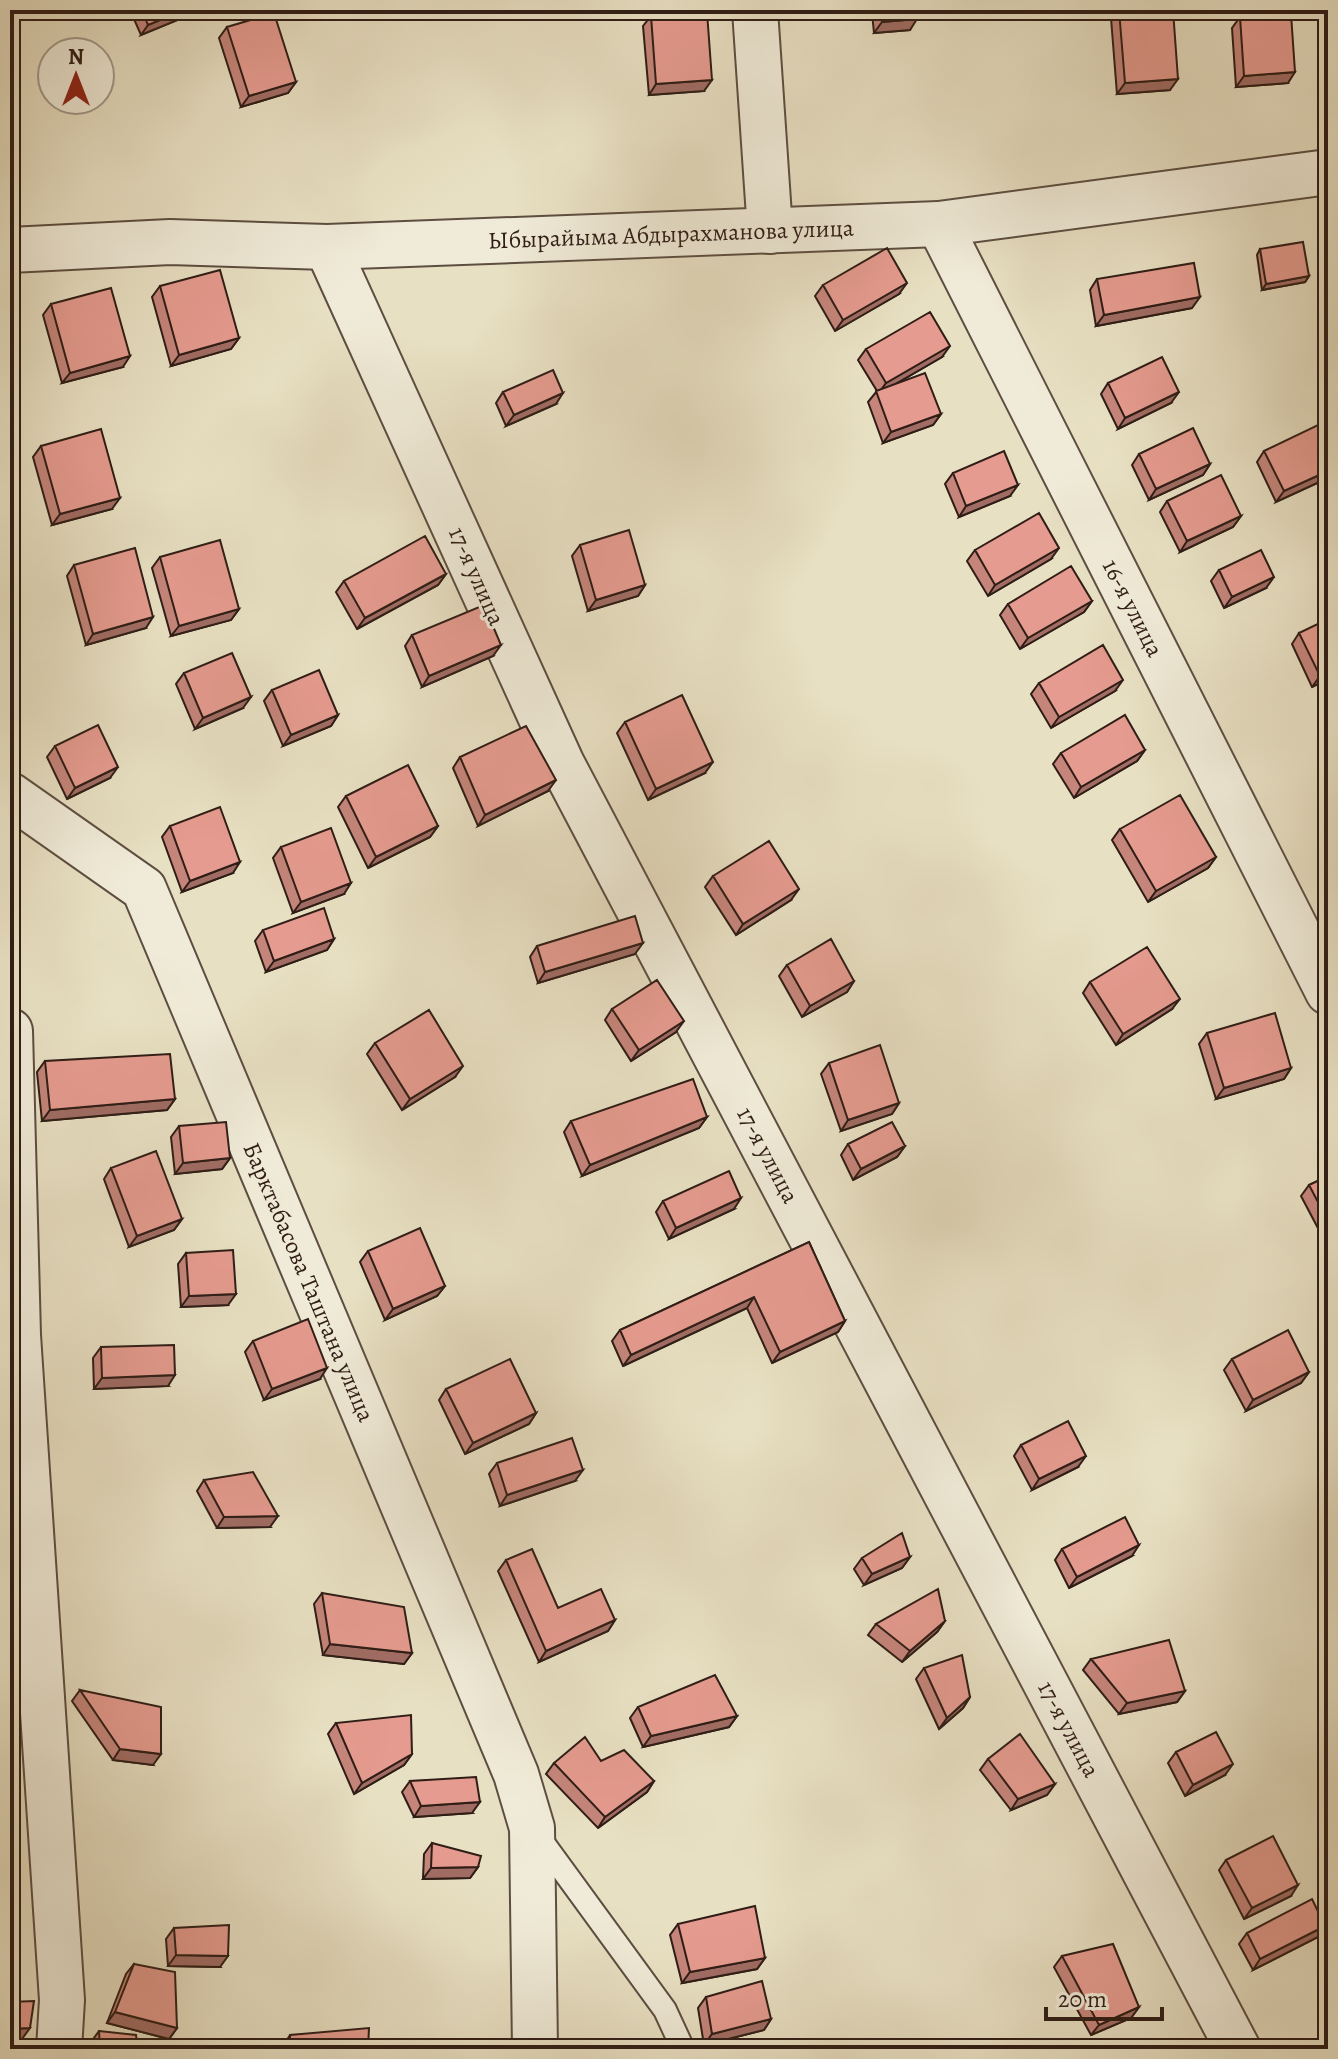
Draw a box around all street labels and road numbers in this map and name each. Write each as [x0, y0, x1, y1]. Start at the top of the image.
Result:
street label: Ыбырайыма Абдырахманова улица [488, 212, 854, 256]
street label: 17-я улица [441, 522, 513, 630]
street label: 16-я улица [1095, 554, 1171, 662]
street label: 17-я улица [729, 1101, 807, 1209]
street label: Барктабасова Таштана улица [236, 1137, 382, 1427]
street label: 17-я улица [1030, 1675, 1108, 1783]

